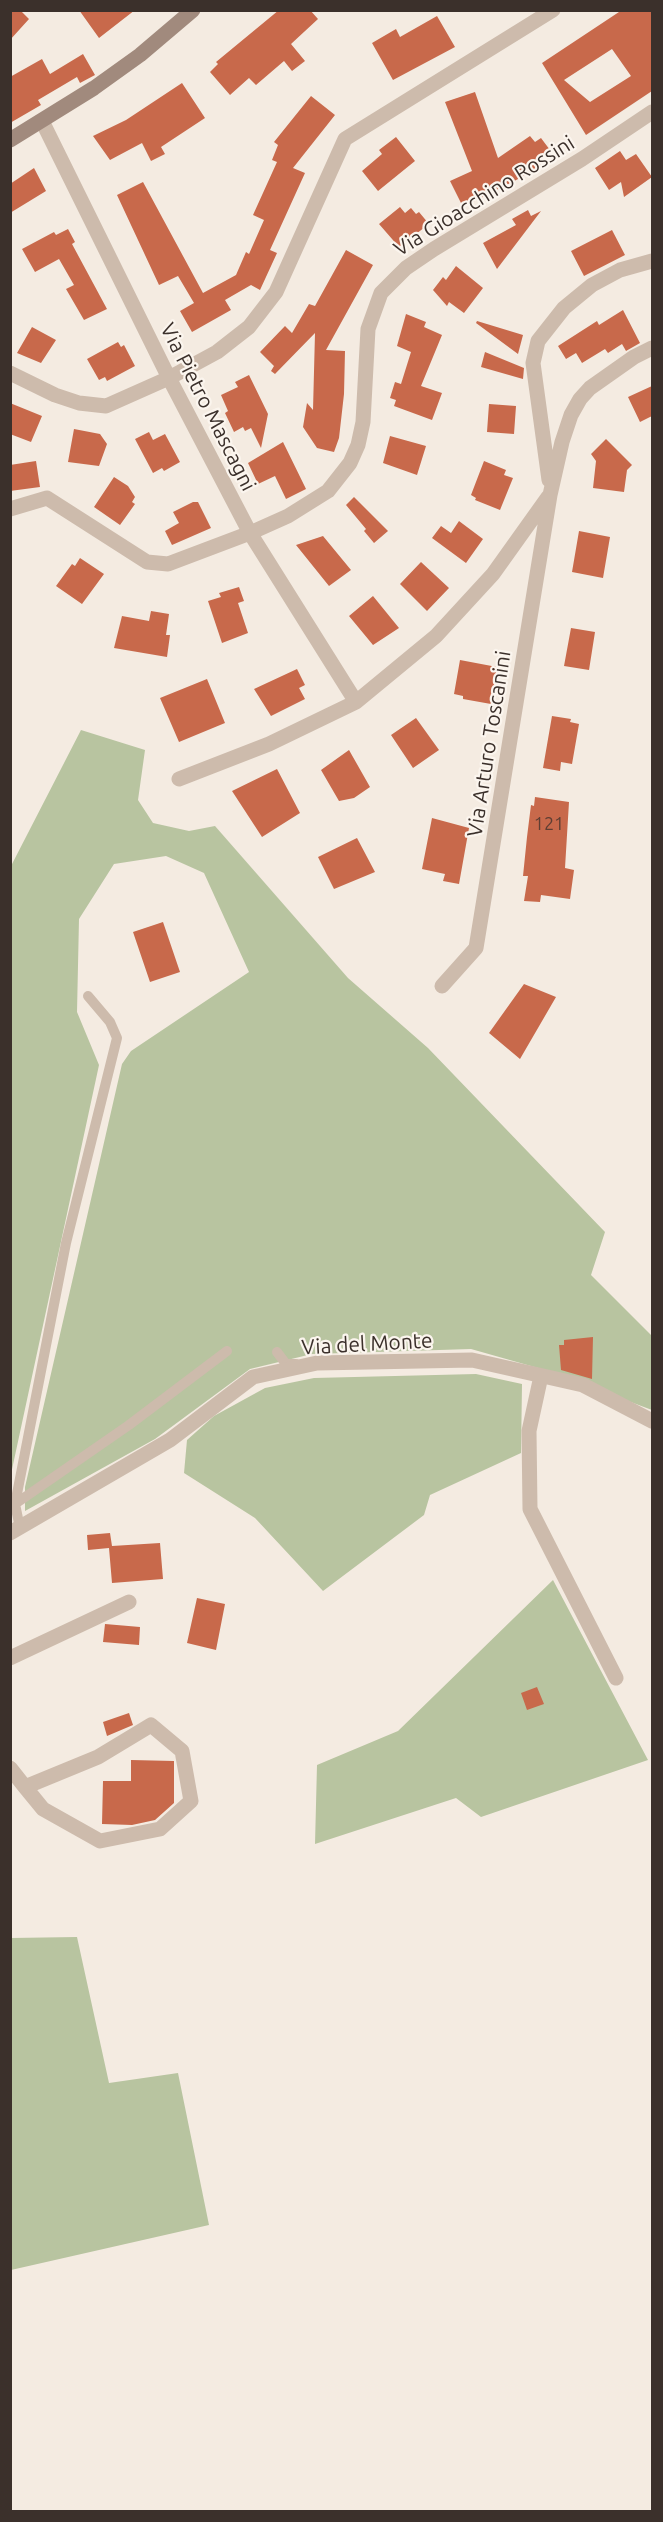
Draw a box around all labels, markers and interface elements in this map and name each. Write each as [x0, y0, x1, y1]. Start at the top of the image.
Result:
street label: Via Gioacchino Rossini [389, 130, 579, 262]
street label: Via Pietro Mascagni [155, 319, 261, 495]
street label: Via Arturo Toscanini [462, 649, 516, 839]
house number: 121 [534, 813, 564, 835]
street label: Via del Monte [301, 1328, 433, 1360]

